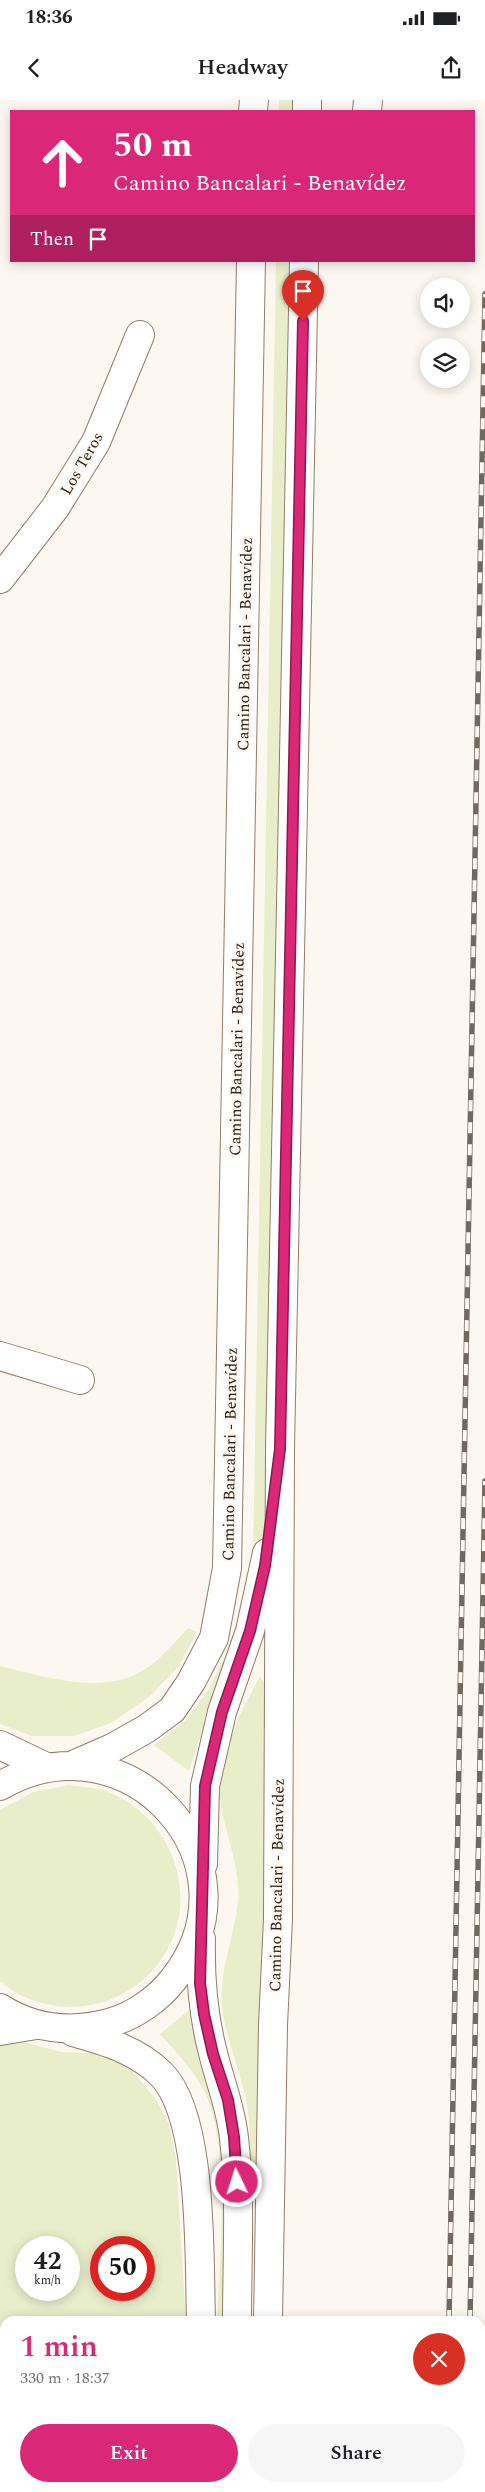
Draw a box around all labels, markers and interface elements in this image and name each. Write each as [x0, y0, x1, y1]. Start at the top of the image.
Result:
text: 18:36 [25, 3, 73, 32]
text: Headway [197, 51, 288, 84]
icon: back [20, 54, 48, 82]
icon: share [437, 54, 465, 82]
text: 50 m [113, 119, 193, 172]
icon: ahead [30, 130, 95, 195]
text: Camino Bancalari - Benavídez [113, 167, 407, 200]
text: Then [30, 225, 74, 254]
icon: arrive [84, 225, 112, 253]
pin [282, 270, 324, 321]
icon: arrive [289, 277, 317, 305]
map controls [420, 278, 470, 388]
button: sound [420, 278, 470, 328]
button: layers [420, 338, 470, 388]
street label: Los Teros [54, 427, 110, 500]
street label: Camino Bancalari - Benavídez [231, 537, 259, 751]
street label: Camino Bancalari - Benavídez [223, 942, 251, 1156]
street label: Camino Bancalari - Benavídez [216, 1347, 244, 1561]
street label: Camino Bancalari - Benavídez [263, 1778, 291, 1992]
position arrow [210, 2155, 262, 2207]
speed limit sign: 50 [90, 2236, 155, 2301]
text: 42 [33, 2243, 62, 2281]
text: km/h [34, 2271, 61, 2290]
text: 1 min [20, 2324, 98, 2370]
button: close [413, 2333, 465, 2385]
text: 330 m · 18:37 [20, 2366, 110, 2390]
button: Exit [20, 2424, 238, 2482]
button: Share [248, 2424, 465, 2482]

